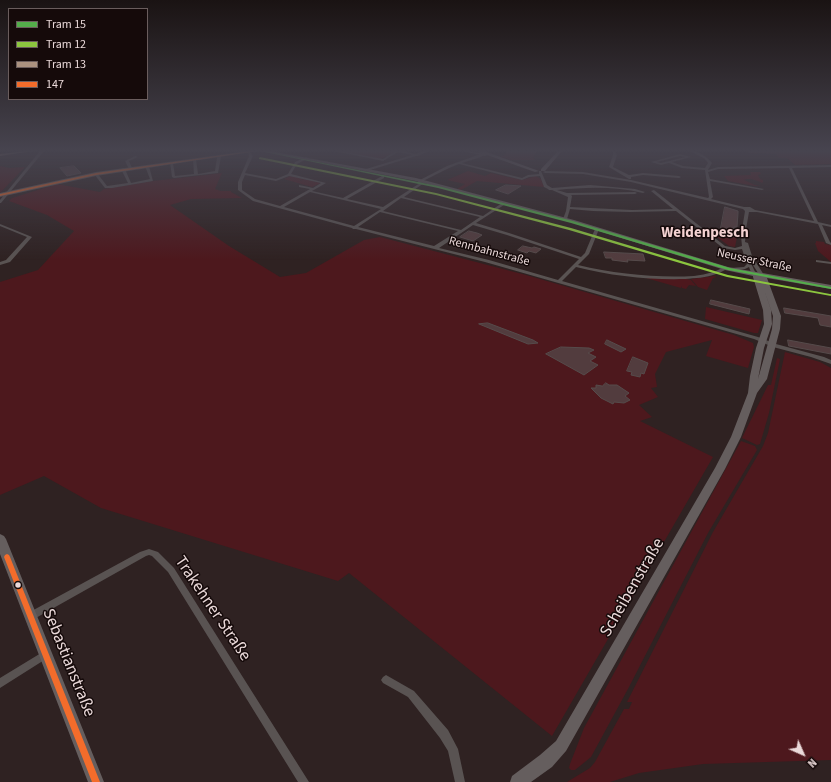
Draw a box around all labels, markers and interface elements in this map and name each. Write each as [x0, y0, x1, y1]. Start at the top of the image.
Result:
legend [8, 8, 148, 100]
text: Tram 15 [46, 16, 86, 33]
text: Tram 12 [46, 36, 86, 53]
text: Tram 13 [46, 56, 86, 73]
text: 147 [46, 76, 64, 93]
district label: Weidenpesch [661, 225, 749, 243]
street label: Rennbahnstraße [447, 234, 531, 270]
street label: Neusser Straße [715, 246, 793, 276]
street label: Scheibenstraße [597, 535, 669, 641]
street label: Trakehner Straße [169, 553, 255, 665]
unlabelled marker [13, 580, 23, 590]
street label: Sebastianstraße [37, 606, 99, 720]
north arrow [783, 734, 823, 774]
text: N [804, 755, 820, 771]

